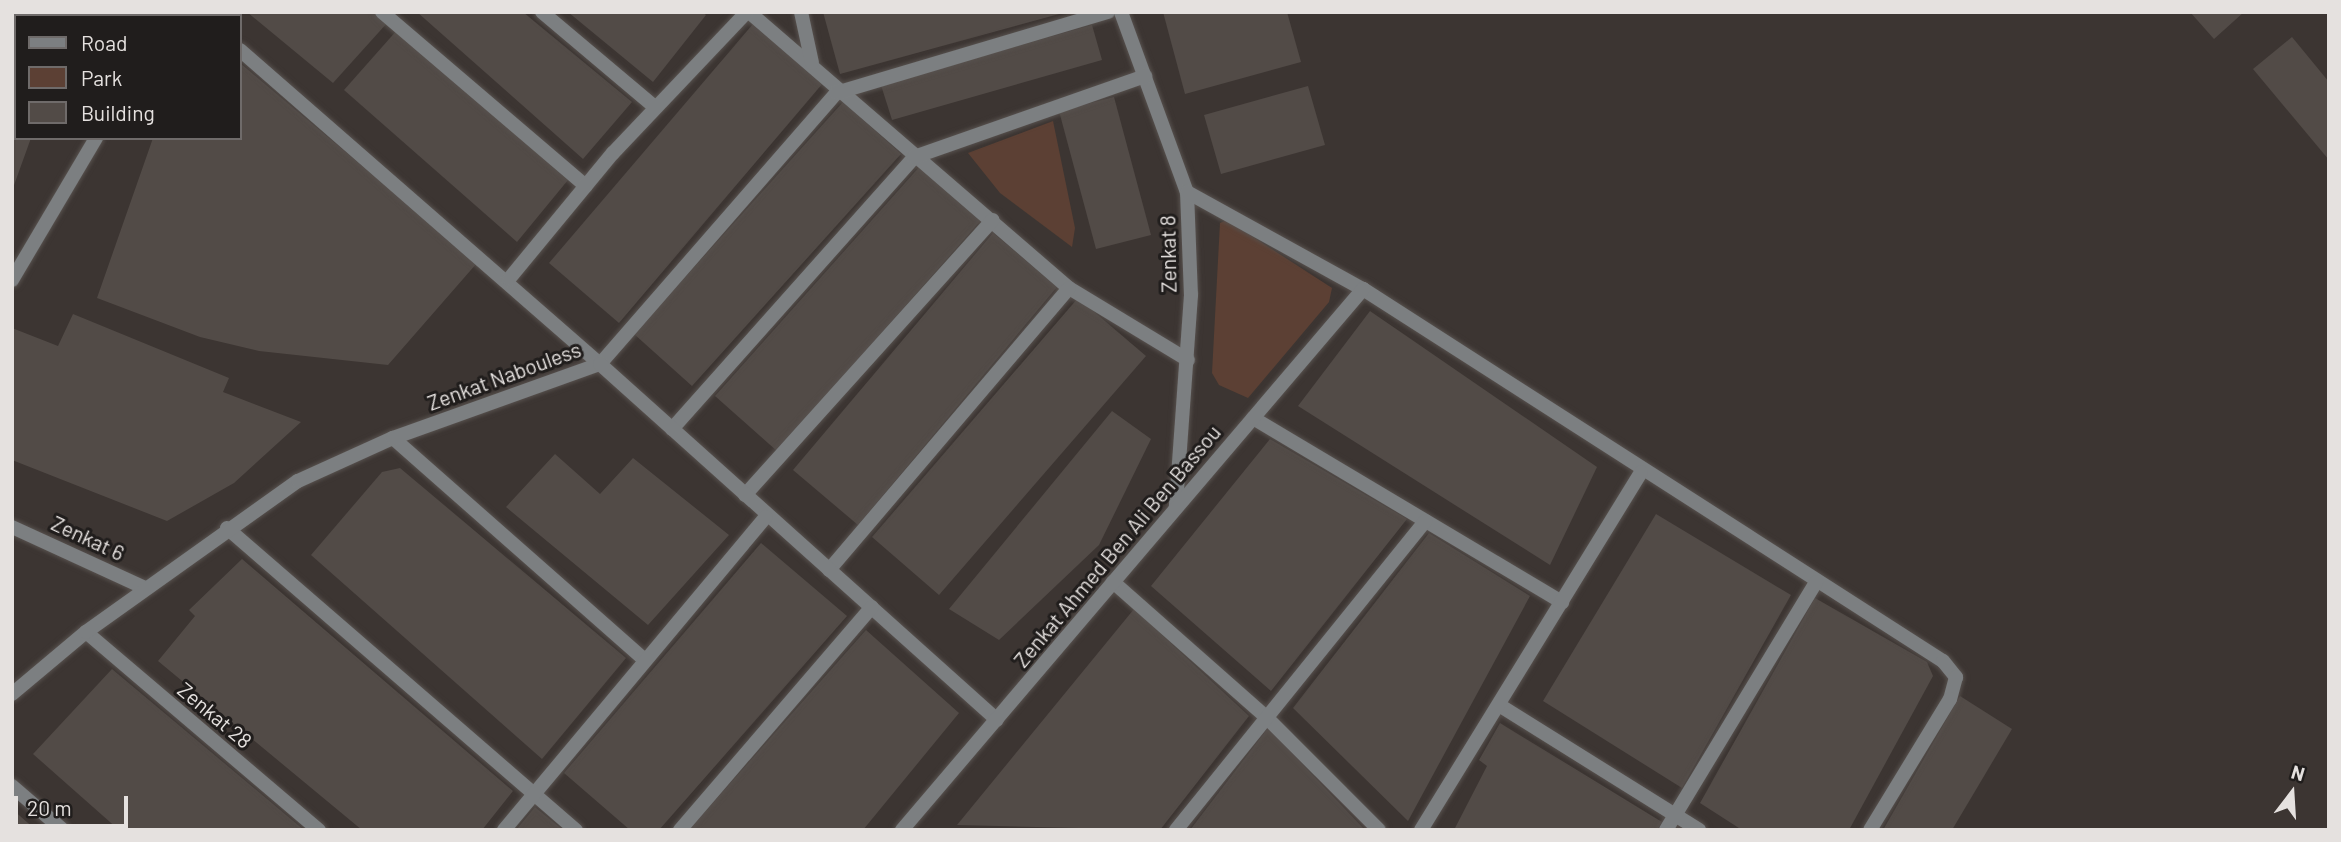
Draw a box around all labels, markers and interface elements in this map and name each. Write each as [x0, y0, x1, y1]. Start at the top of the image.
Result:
legend [14, 14, 242, 140]
text: Road [81, 30, 127, 55]
text: Park [81, 65, 122, 90]
text: Building [81, 100, 155, 125]
street label: Zenkat 8 [1155, 215, 1181, 293]
street label: Zenkat Nabouless [424, 337, 584, 415]
street label: Zenkat Ahmed Ben Ali Ben Bassou [1008, 420, 1226, 672]
street label: Zenkat 6 [47, 510, 129, 566]
street label: Zenkat 28 [173, 677, 257, 753]
north arrow [2257, 758, 2327, 828]
text: N [2289, 760, 2308, 785]
scale bar [18, 782, 131, 826]
text: 20 m [27, 795, 72, 820]

